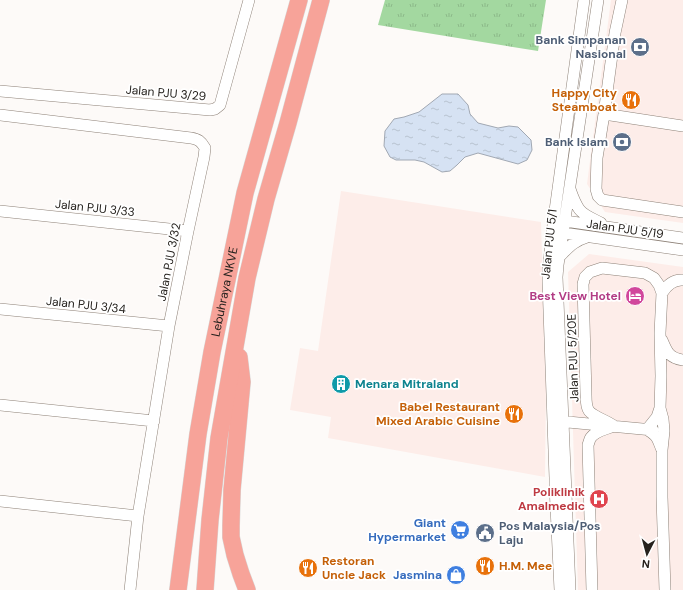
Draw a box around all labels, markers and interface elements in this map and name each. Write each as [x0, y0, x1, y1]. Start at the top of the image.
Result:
place label: Bank Simpanan Nasional [536, 32, 626, 62]
bank icon: Bank Simpanan Nasional [629, 36, 651, 58]
street label: Jalan PJU 3/29 [125, 82, 207, 104]
place label: Happy City Steamboat [552, 85, 618, 115]
restaurant icon: Happy City Steamboat [620, 89, 642, 111]
bank icon: Bank Islam [611, 131, 633, 153]
place label: Bank Islam [545, 134, 608, 150]
street label: Jalan PJU 3/33 [54, 196, 136, 220]
street label: Jalan PJU 5/1 [537, 208, 561, 280]
street label: Jalan PJU 5/19 [585, 216, 665, 242]
street label: Jalan PJU 3/32 [154, 221, 184, 303]
street label: Lebuhraya NKVE [207, 245, 242, 338]
hotel icon: Best View Hotel [624, 285, 646, 307]
place label: Best View Hotel [529, 288, 621, 304]
street label: Jalan PJU 3/34 [45, 293, 127, 317]
street label: Jalan PJU 5/20E [563, 313, 583, 402]
building icon: Menara Mitraland [330, 373, 352, 395]
place label: Menara Mitraland [355, 376, 459, 392]
place label: Babel Restaurant Mixed Arabic Cuisine [376, 399, 500, 429]
restaurant icon: Babel Restaurant Mixed Arabic Cuisine [503, 403, 525, 425]
place label: Poliklinik Amalmedic [518, 484, 585, 514]
hospital icon: Poliklinik Amalmedic [588, 488, 610, 510]
place label: Giant Hypermarket [368, 515, 446, 545]
place label: Pos Malaysia/Pos Laju [499, 518, 600, 548]
supermarket icon: Giant Hypermarket [449, 519, 471, 541]
public building icon: Pos Malaysia/Pos Laju [474, 522, 496, 544]
north arrow [627, 534, 667, 574]
place label: Restoran Uncle Jack [322, 553, 386, 583]
restaurant icon: H.M. Mee [474, 555, 496, 577]
restaurant icon: Restoran Uncle Jack [297, 557, 319, 579]
text: N [641, 557, 651, 571]
place label: H.M. Mee [499, 558, 552, 574]
shop icon: Jasmina [445, 564, 467, 586]
place label: Jasmina [393, 567, 442, 583]

